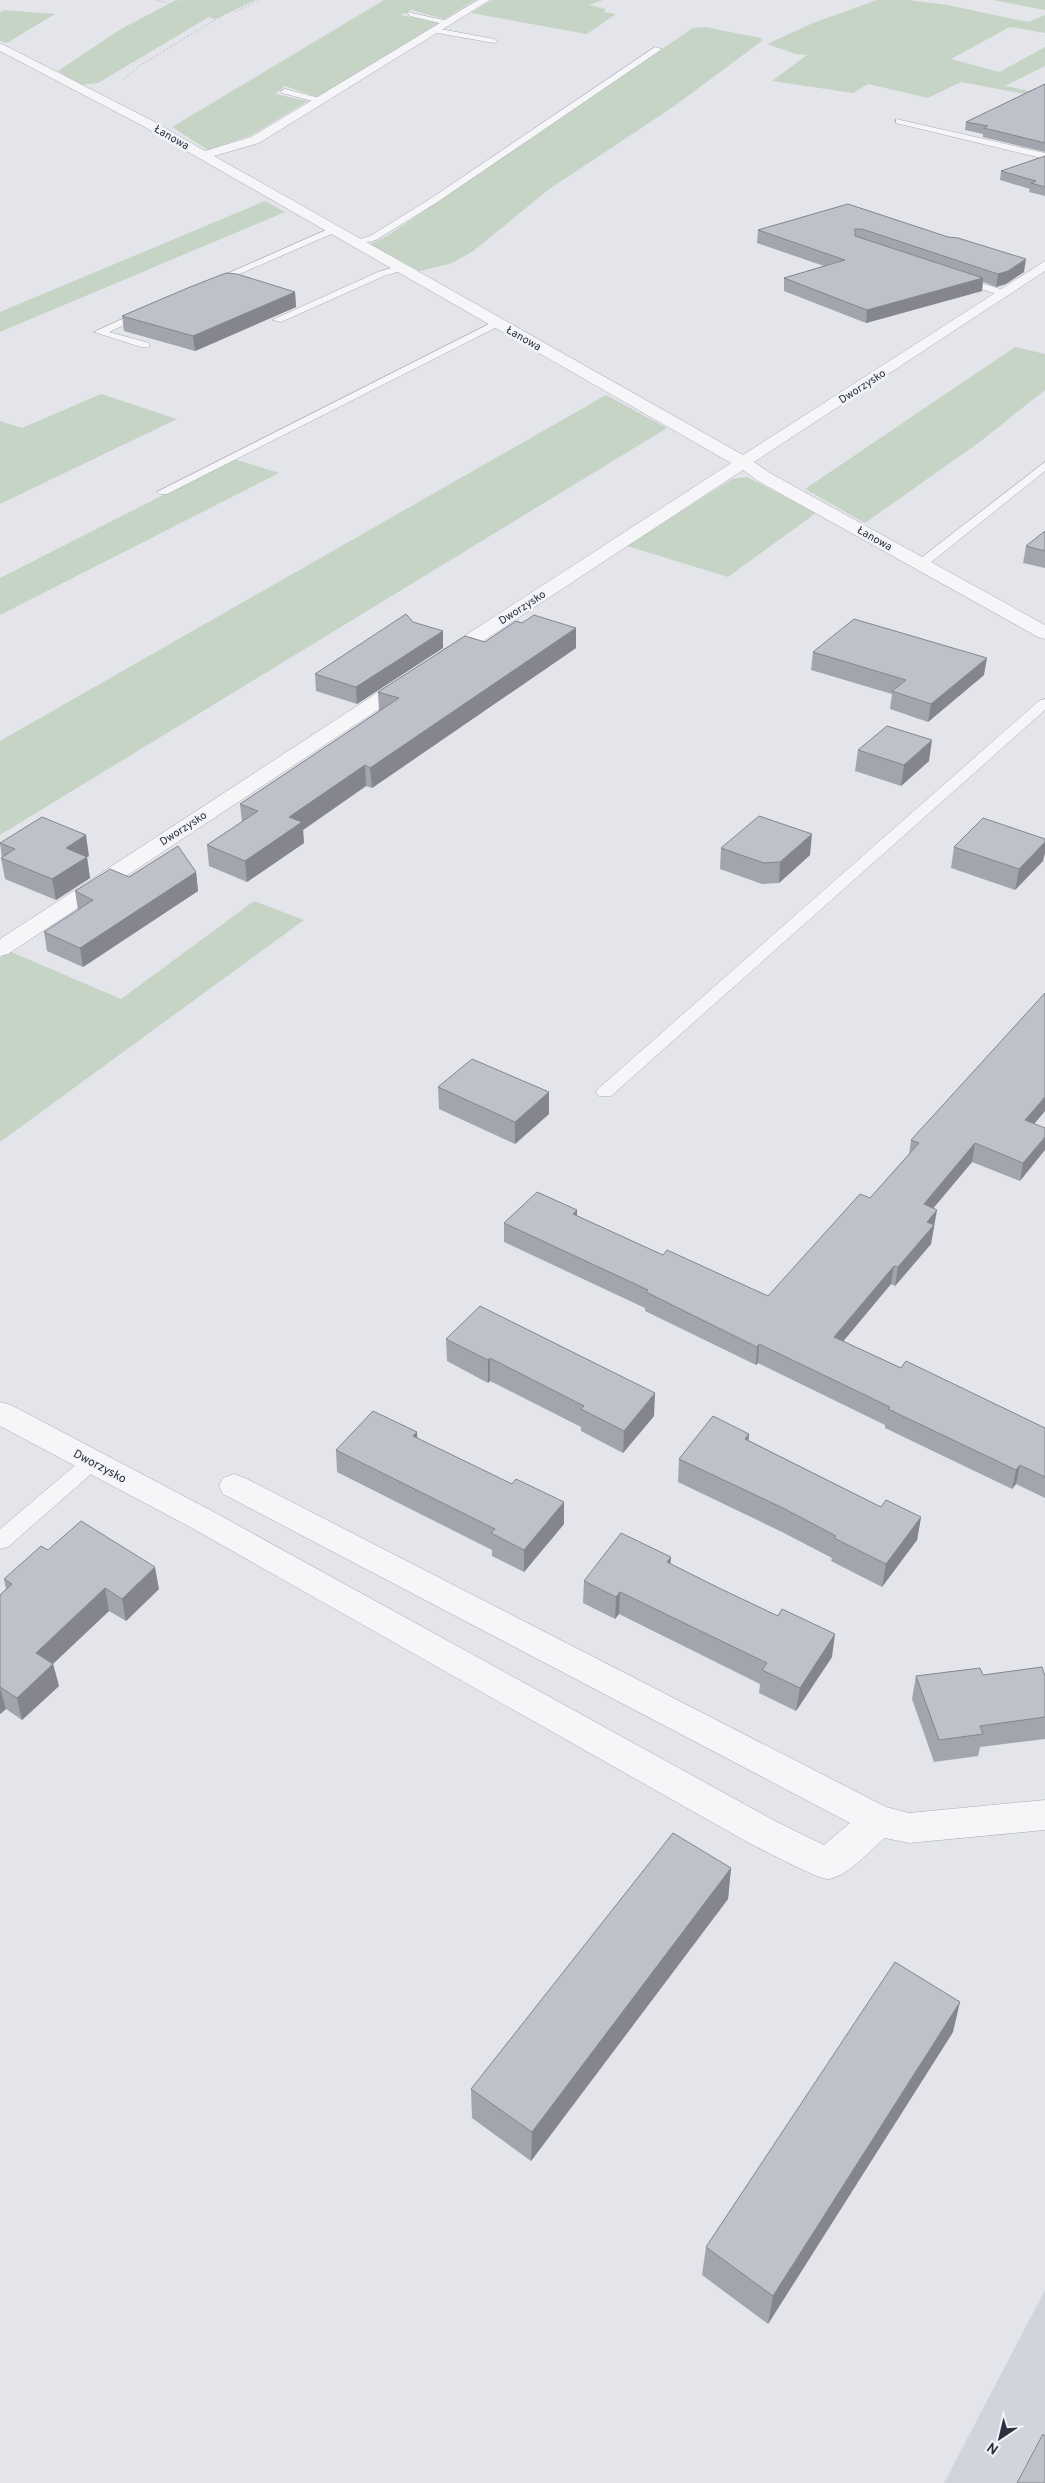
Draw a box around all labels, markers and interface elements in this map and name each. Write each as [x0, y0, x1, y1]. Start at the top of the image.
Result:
street label: Łanowa [152, 122, 192, 154]
street label: Łanowa [504, 323, 544, 355]
street label: Dworzysko [836, 366, 889, 407]
street label: Łanowa [854, 524, 895, 554]
street label: Dworzysko [496, 587, 549, 628]
street label: Dworzysko [157, 808, 210, 849]
street label: Dworzysko [70, 1446, 129, 1488]
north arrow [975, 2413, 1025, 2463]
text: N [984, 2438, 1002, 2457]

